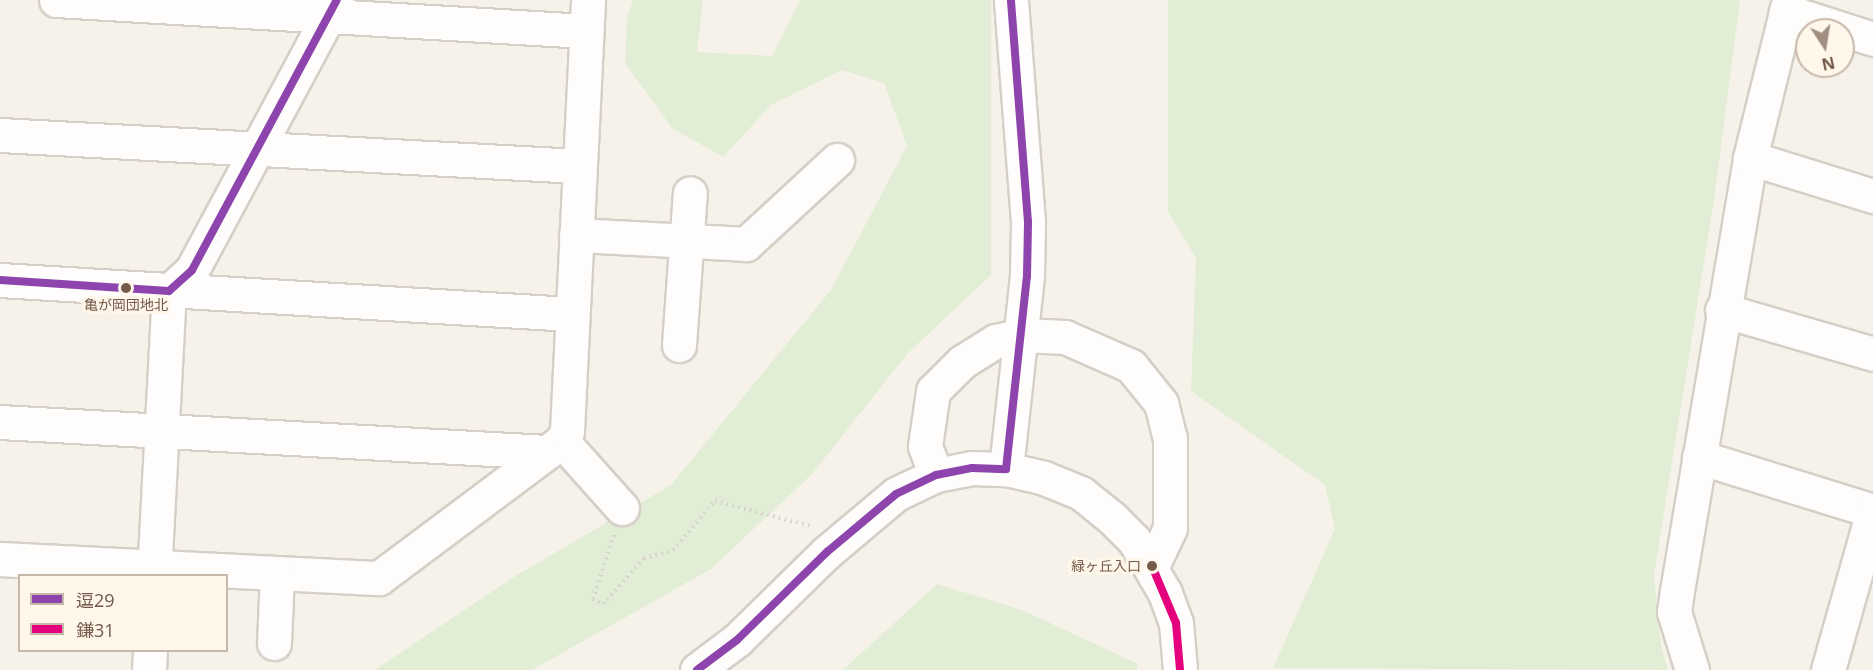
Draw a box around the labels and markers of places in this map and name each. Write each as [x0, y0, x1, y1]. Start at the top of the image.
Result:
marker: 亀が岡団地北 [120, 282, 132, 294]
place label: 亀が岡団地北 [84, 297, 168, 313]
place label: 緑ヶ丘入口 [1071, 558, 1141, 574]
marker: 緑ヶ丘入口 [1146, 560, 1158, 572]

